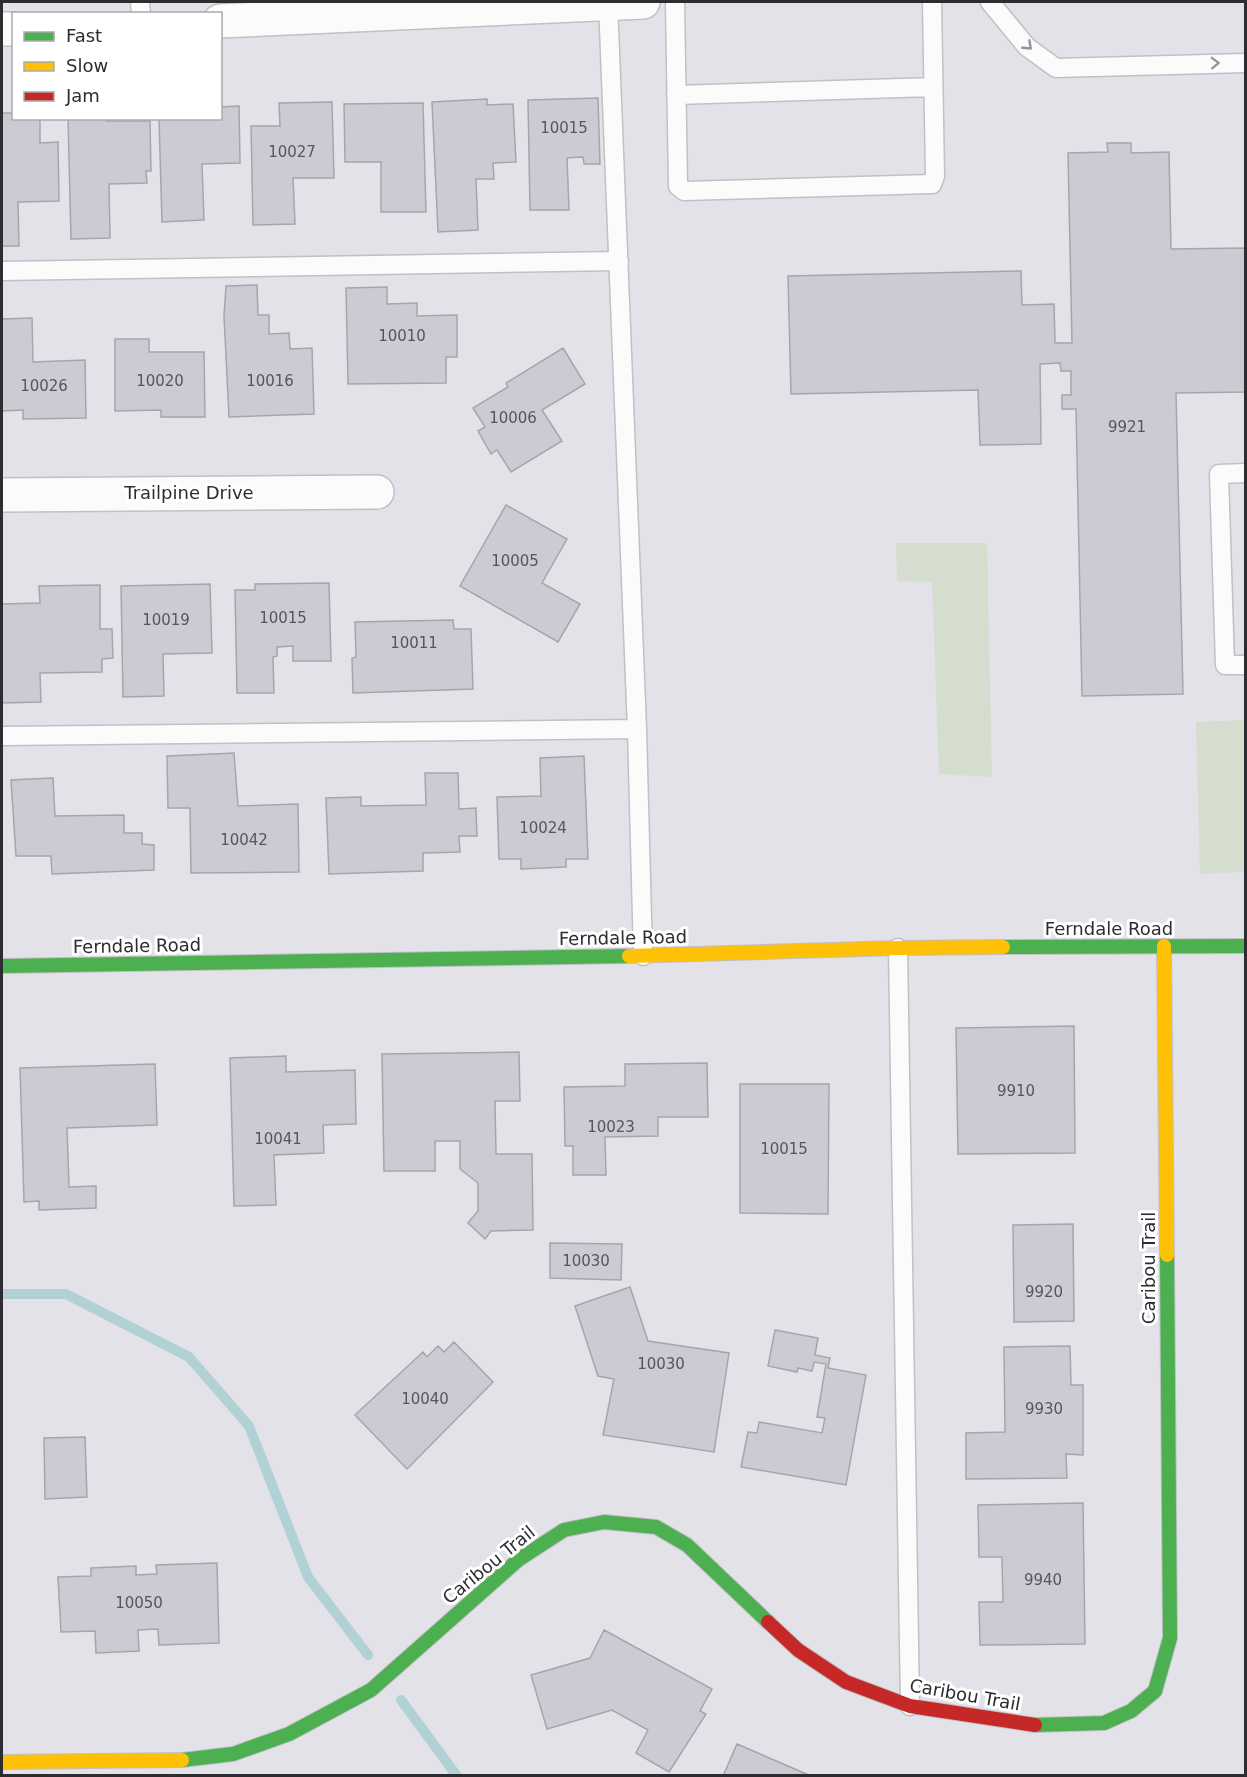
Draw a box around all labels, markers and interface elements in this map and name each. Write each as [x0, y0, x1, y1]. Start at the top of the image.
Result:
legend [12, 12, 222, 120]
text: Fast [66, 25, 102, 46]
one-way arrow [1021, 39, 1031, 50]
text: Slow [66, 55, 108, 76]
one-way arrow [1211, 57, 1220, 70]
text: Jam [65, 85, 100, 106]
house number: 10015 [540, 119, 588, 137]
house number: 10027 [268, 143, 316, 161]
house number: 10010 [378, 327, 426, 345]
house number: 10020 [136, 372, 184, 390]
house number: 10016 [246, 372, 294, 390]
house number: 10026 [20, 377, 68, 395]
house number: 10006 [489, 409, 537, 427]
house number: 9921 [1108, 418, 1146, 436]
street label: Trailpine Drive [123, 482, 254, 503]
house number: 10005 [491, 552, 539, 570]
house number: 10015 [259, 609, 307, 627]
house number: 10019 [142, 611, 190, 629]
house number: 10011 [390, 634, 438, 652]
house number: 10024 [519, 819, 567, 837]
house number: 10042 [220, 831, 268, 849]
street label: Ferndale Road [1045, 918, 1173, 939]
street label: Ferndale Road [559, 926, 687, 949]
street label: Ferndale Road [73, 934, 201, 957]
house number: 9910 [997, 1082, 1035, 1100]
house number: 10023 [587, 1118, 635, 1136]
house number: 10041 [254, 1130, 302, 1148]
house number: 10015 [760, 1140, 808, 1158]
street label: Caribou Trail [1138, 1212, 1159, 1324]
house number: 10030 [562, 1252, 610, 1270]
house number: 9920 [1025, 1283, 1063, 1301]
house number: 10030 [637, 1355, 685, 1373]
house number: 10040 [401, 1390, 449, 1408]
house number: 9930 [1025, 1400, 1063, 1418]
street label: Caribou Trail [438, 1521, 539, 1608]
house number: 9940 [1024, 1571, 1062, 1589]
house number: 10050 [115, 1594, 163, 1612]
street label: Caribou Trail [908, 1674, 1022, 1715]

